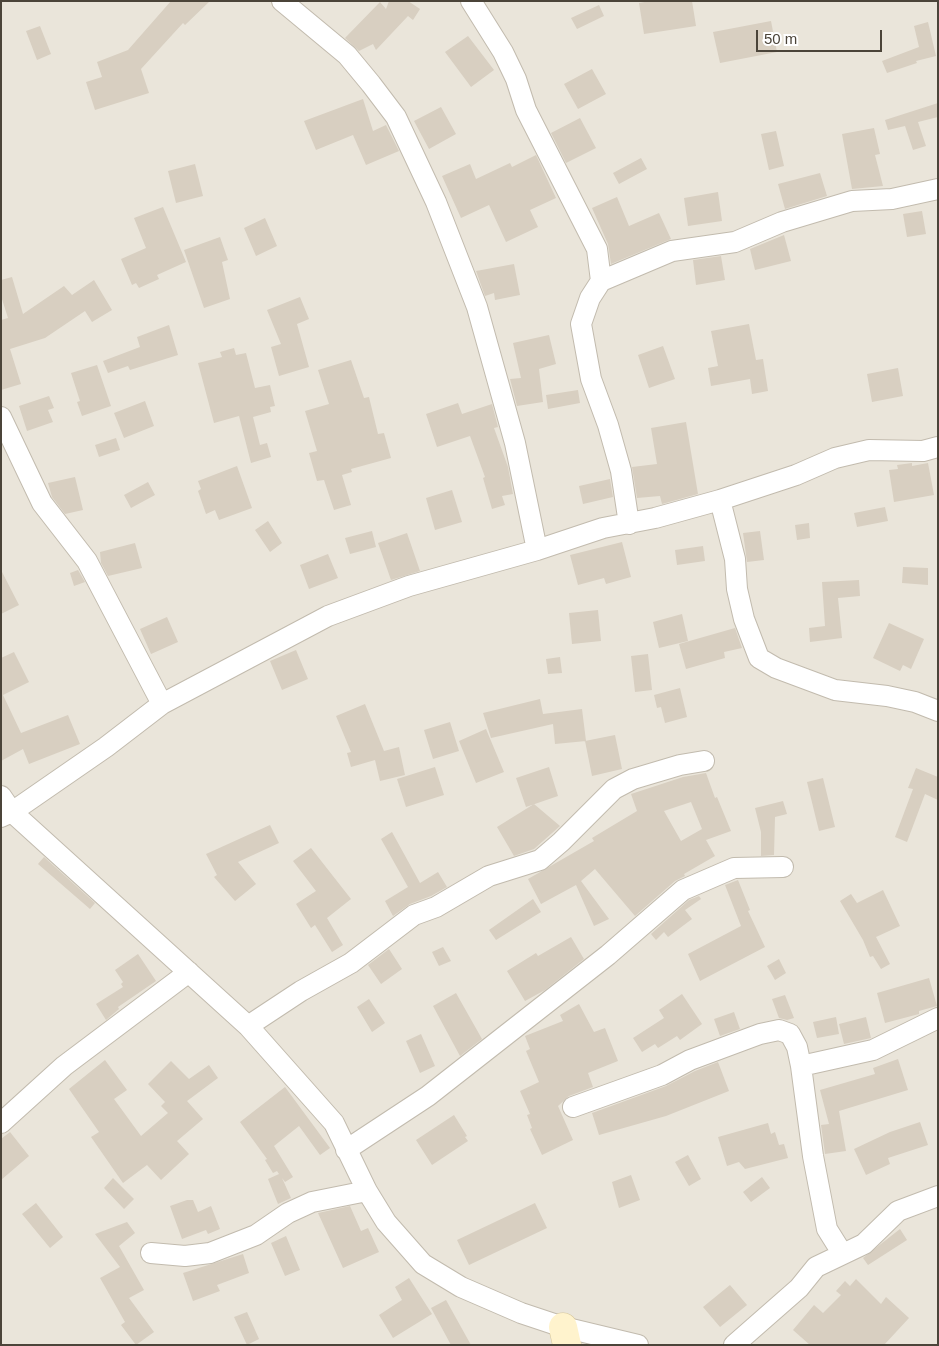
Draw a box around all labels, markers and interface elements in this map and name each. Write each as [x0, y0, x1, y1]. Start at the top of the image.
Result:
scale bar [759, 20, 885, 52]
text: 50 m [764, 30, 797, 47]

